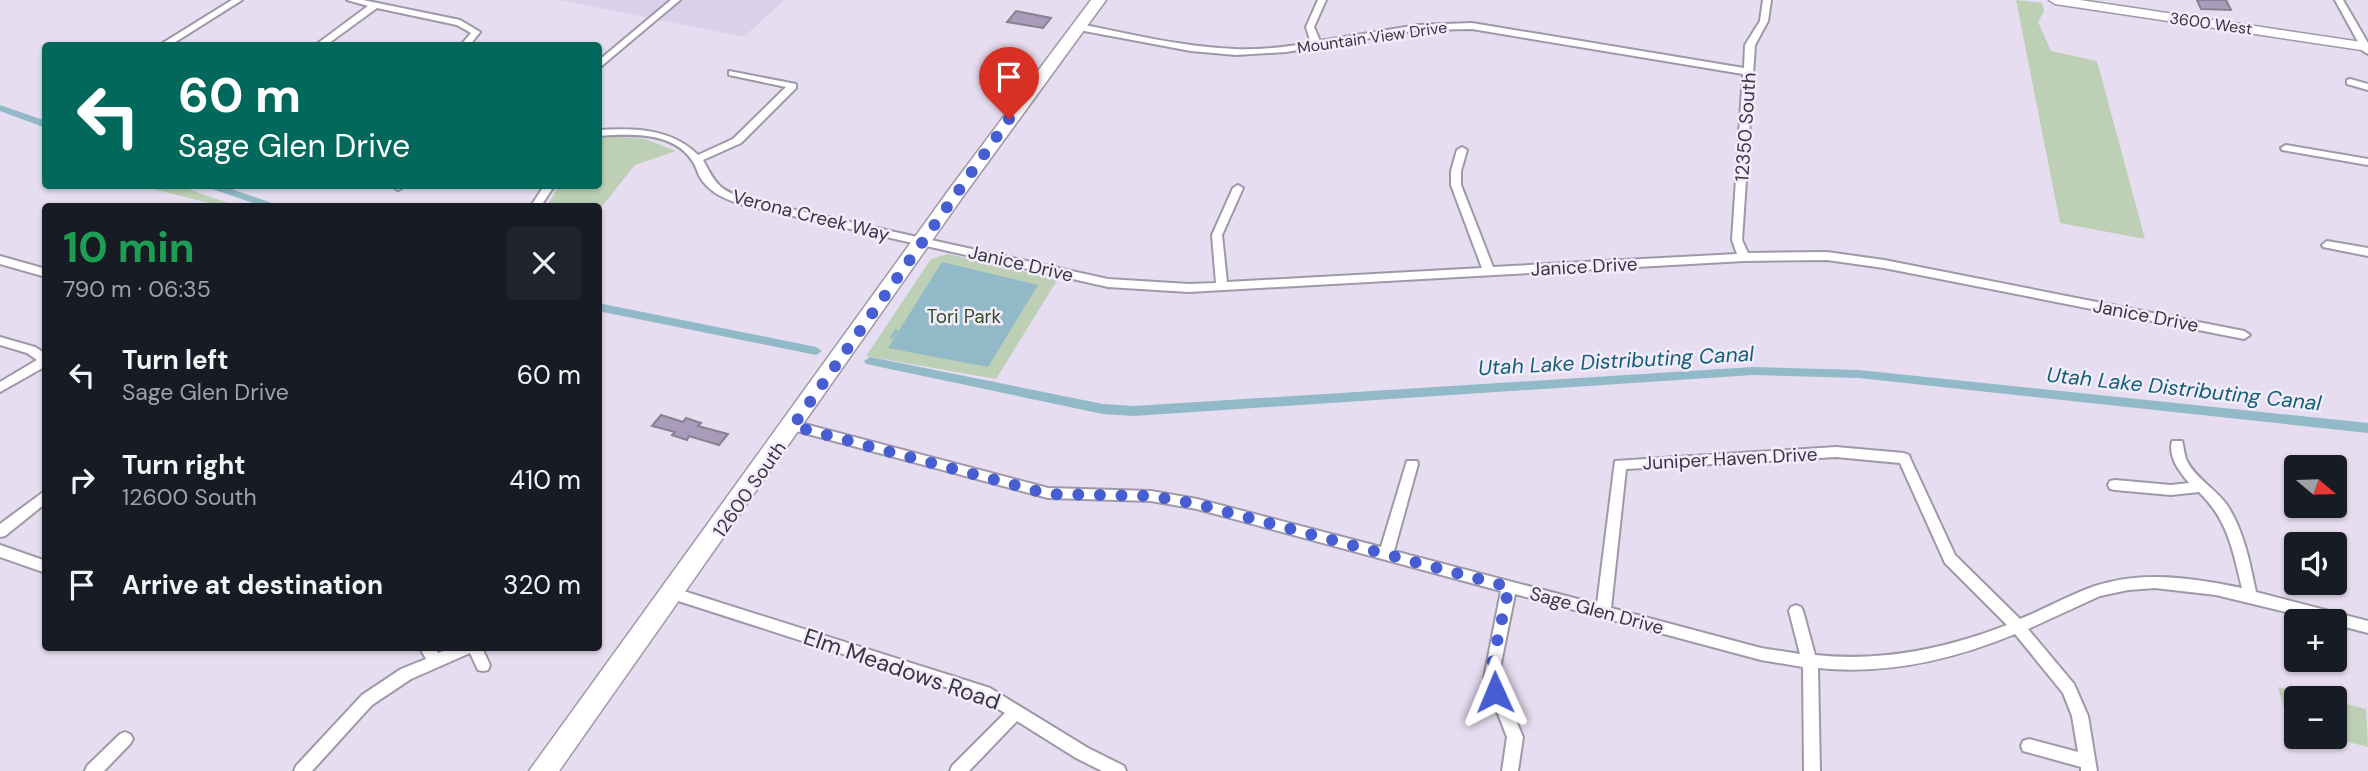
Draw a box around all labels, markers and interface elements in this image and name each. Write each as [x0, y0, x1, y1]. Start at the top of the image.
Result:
street label: 3600 West [2168, 7, 2254, 40]
street label: Mountain View Drive [1296, 17, 1448, 58]
pin [979, 47, 1039, 119]
icon: arrive [990, 58, 1028, 96]
text: 60 m [178, 63, 301, 127]
icon: left [63, 70, 154, 161]
street label: 12350 South [1729, 72, 1762, 182]
text: Sage Glen Drive [178, 125, 410, 167]
street label: Verona Creek Way [730, 184, 892, 247]
text: 10 min [63, 220, 195, 275]
button: close [507, 226, 581, 300]
street label: Janice Drive [966, 239, 1076, 288]
street label: Janice Drive [1530, 251, 1638, 282]
text: 790 m · 06:35 [63, 274, 211, 304]
street label: Janice Drive [2091, 293, 2201, 338]
park label: Tori Park [927, 304, 1002, 329]
water label: Utah Lake Distributing Canal [1477, 340, 1755, 382]
text: Turn left [122, 343, 229, 377]
icon: left [63, 356, 101, 394]
text: 60 m [517, 358, 581, 392]
water label: Utah Lake Distributing Canal [2045, 361, 2323, 417]
text: Sage Glen Drive [122, 377, 289, 407]
street label: 12600 South [707, 436, 792, 542]
street label: Juniper Haven Drive [1642, 441, 1818, 476]
text: Turn right [122, 448, 246, 482]
north arrow [2284, 455, 2347, 518]
map controls [2284, 455, 2347, 749]
icon: right [63, 461, 101, 499]
text: 410 m [509, 463, 581, 497]
text: 12600 South [122, 482, 257, 512]
button: sound [2284, 532, 2347, 595]
icon: arrive [63, 566, 101, 604]
text: Arrive at destination [122, 568, 383, 602]
text: 320 m [503, 568, 581, 602]
street label: Sage Glen Drive [1527, 581, 1667, 640]
button: + [2284, 609, 2347, 672]
street label: Elm Meadows Road [800, 621, 1004, 717]
position arrow [1458, 655, 1532, 729]
button: − [2284, 686, 2347, 749]

